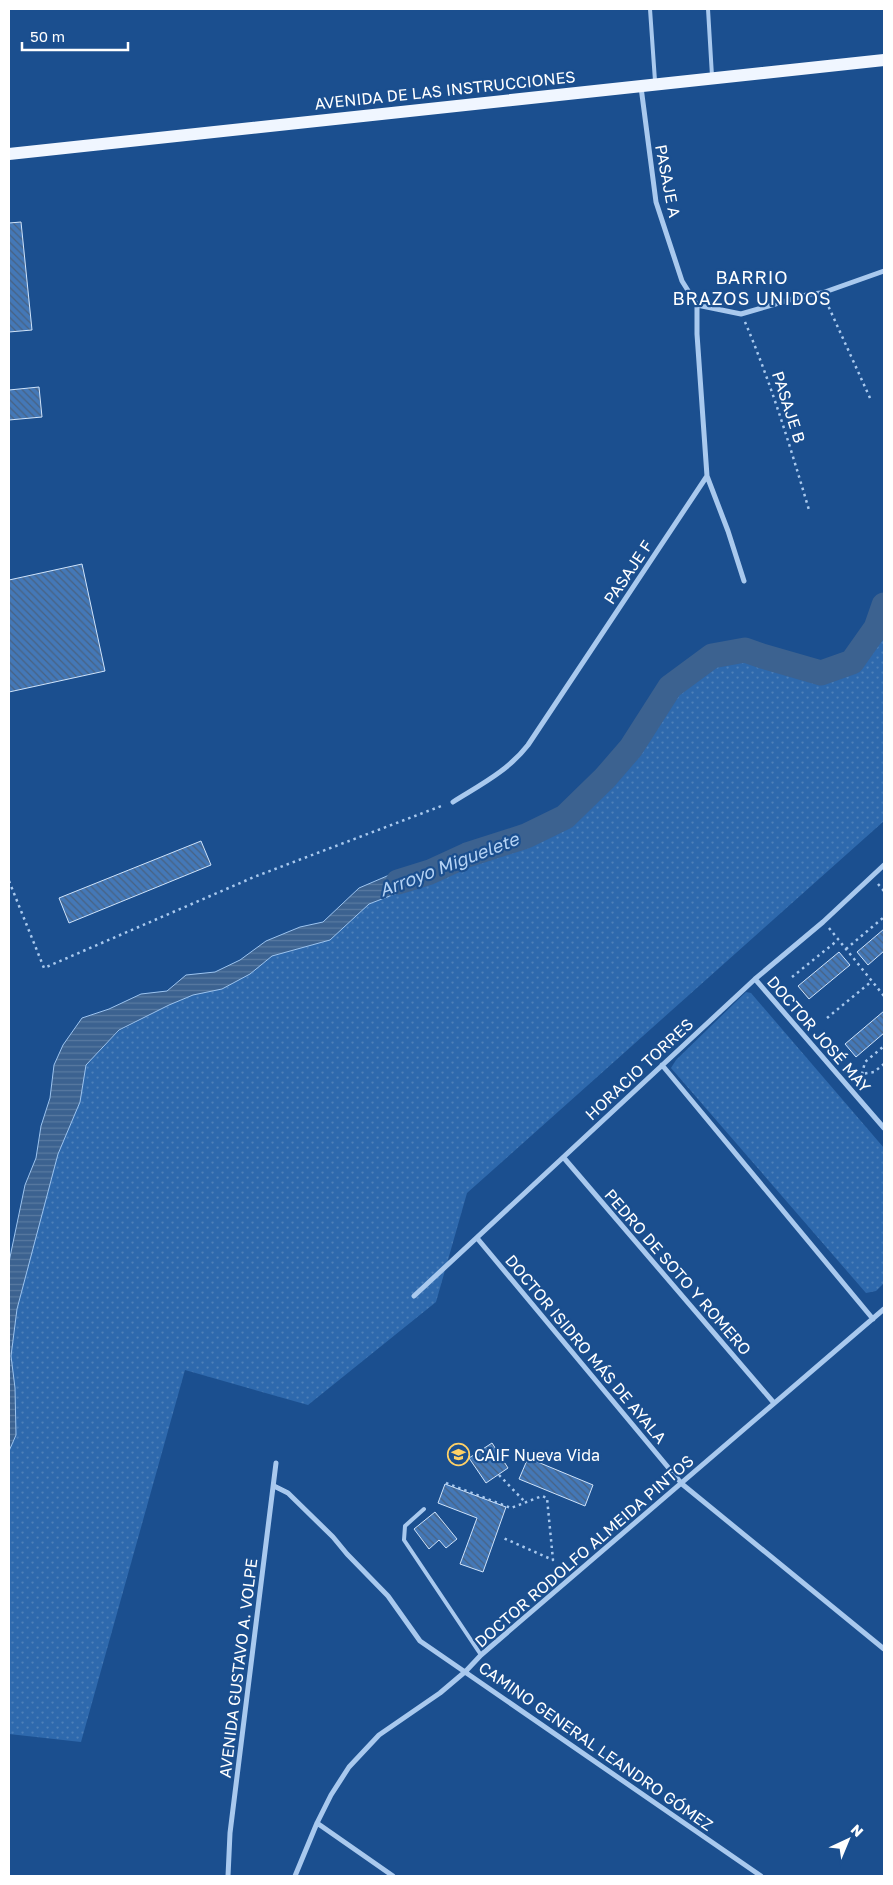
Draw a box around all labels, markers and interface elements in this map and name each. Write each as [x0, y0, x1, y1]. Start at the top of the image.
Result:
scale bar [22, 20, 129, 52]
text: 50 m [30, 27, 65, 45]
street label: AVENIDA DE LAS INSTRUCCIONES [314, 66, 576, 114]
street label: PASAJE A [651, 143, 685, 220]
district label: BARRIO BRAZOS UNIDOS [672, 266, 832, 309]
street label: PASAJE B [768, 369, 810, 445]
street label: PASAJE F [599, 536, 657, 608]
water label: Arroyo Miguelete [376, 827, 523, 901]
street label: DOCTOR JOSÉ MAY [763, 972, 876, 1097]
street label: HORACIO TORRES [581, 1014, 697, 1124]
street label: PEDRO DE SOTO Y ROMERO [600, 1185, 756, 1359]
street label: DOCTOR ISIDRO MÁS DE AYALA [501, 1250, 671, 1448]
school or university icon: CAIF Nueva Vida [446, 1443, 470, 1467]
place label: CAIF Nueva Vida [474, 1445, 600, 1465]
street label: DOCTOR RODOLFO ALMEIDA PINTOS [470, 1450, 698, 1652]
street label: AVENIDA GUSTAVO A. VOLPE [215, 1557, 261, 1779]
street label: CAMINO GENERAL LEANDRO GÓMEZ [475, 1657, 717, 1835]
north arrow [823, 1815, 873, 1865]
text: N [848, 1820, 867, 1840]

